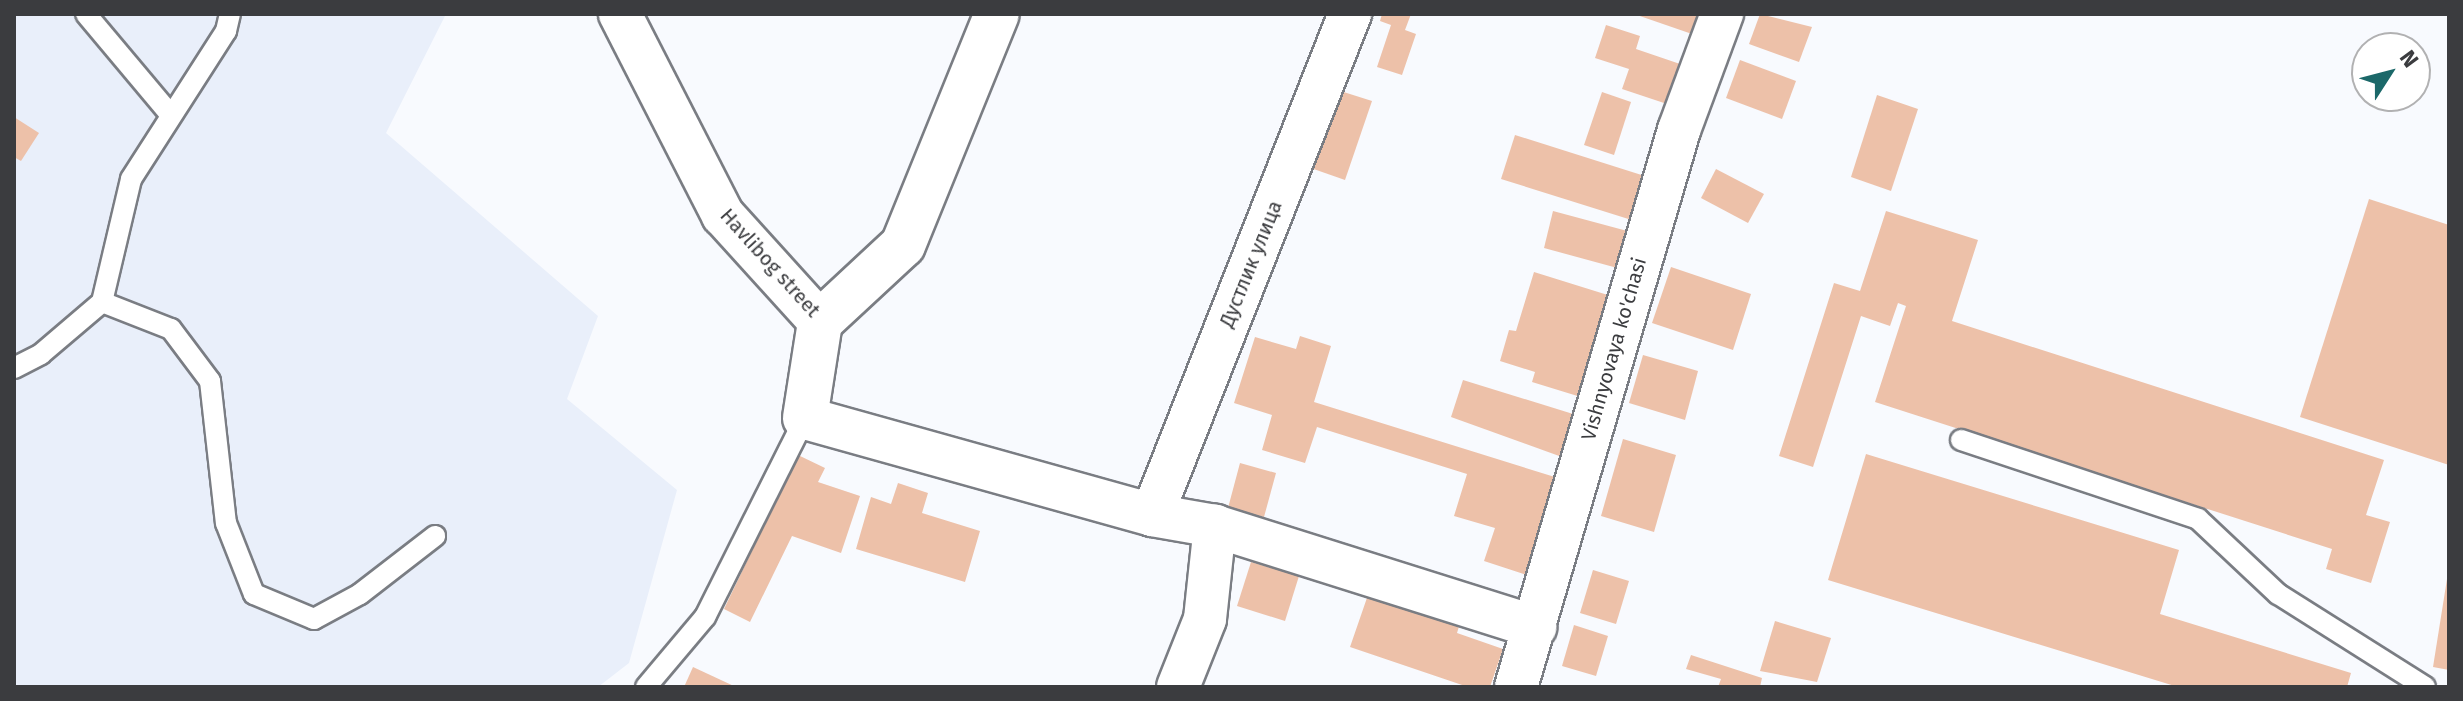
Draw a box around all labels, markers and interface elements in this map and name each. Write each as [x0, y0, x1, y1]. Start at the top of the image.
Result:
north arrow [2351, 32, 2431, 112]
text: N [2394, 45, 2424, 73]
street label: Дустлик улица [1215, 197, 1287, 331]
street label: Hаvlibog street [715, 204, 825, 322]
street label: Vishnyovaya ko'chasi [1576, 255, 1652, 443]

